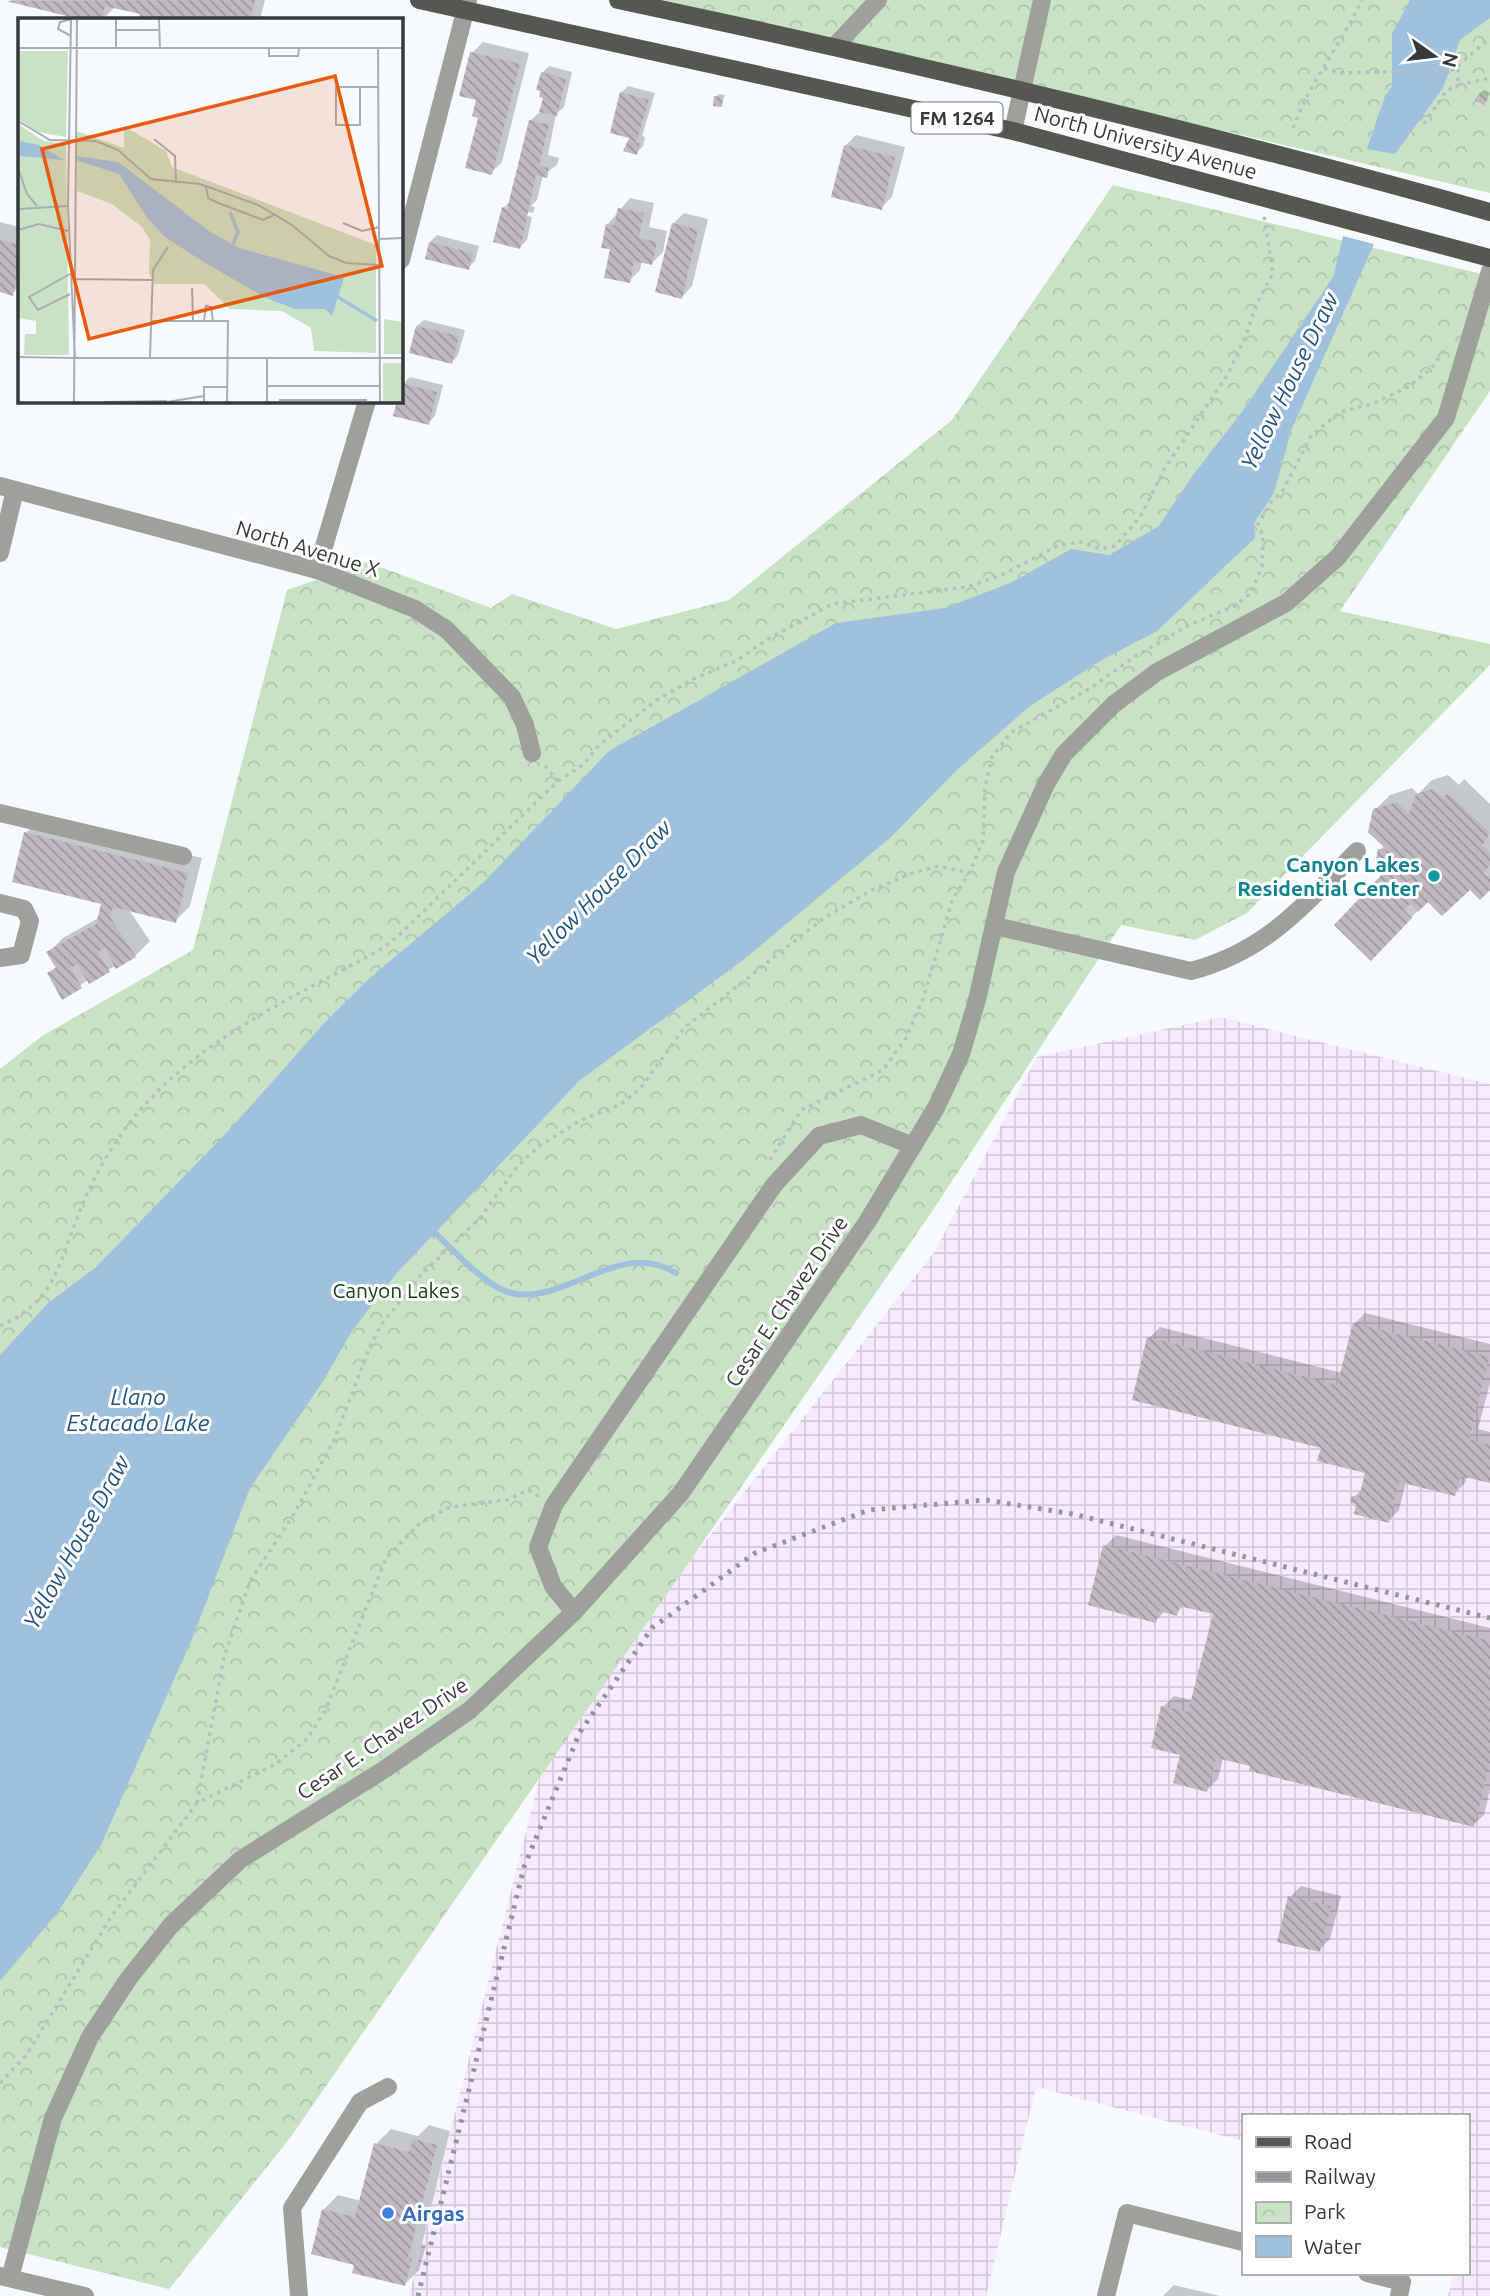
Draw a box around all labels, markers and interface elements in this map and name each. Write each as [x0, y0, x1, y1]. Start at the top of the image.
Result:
inset map [18, 18, 402, 402]
north arrow [1399, 21, 1469, 91]
text: N [1438, 51, 1463, 70]
street label: North University Avenue [1032, 101, 1260, 183]
road number: FM 1264 [912, 102, 1002, 134]
water label: Yellow House Draw [1235, 287, 1343, 474]
street label: North Avenue X [233, 515, 383, 581]
water label: Yellow House Draw [521, 814, 676, 969]
place label: Canyon Lakes Residential Center [1237, 852, 1420, 900]
marker: Canyon Lakes Residential Center [1426, 868, 1442, 884]
street label: Cesar E. Chavez Drive [720, 1211, 852, 1391]
park label: Canyon Lakes [332, 1278, 460, 1302]
water label: Llano Estacado Lake [67, 1384, 210, 1435]
water label: Yellow House Draw [18, 1450, 134, 1633]
street label: Cesar E. Chavez Drive [292, 1672, 472, 1804]
legend [1242, 2114, 1469, 2275]
text: Road [1304, 2129, 1352, 2153]
text: Railway [1304, 2164, 1376, 2188]
text: Park [1304, 2199, 1346, 2223]
place label: Airgas [402, 2201, 465, 2225]
marker: Airgas [380, 2205, 396, 2221]
text: Water [1304, 2234, 1362, 2258]

